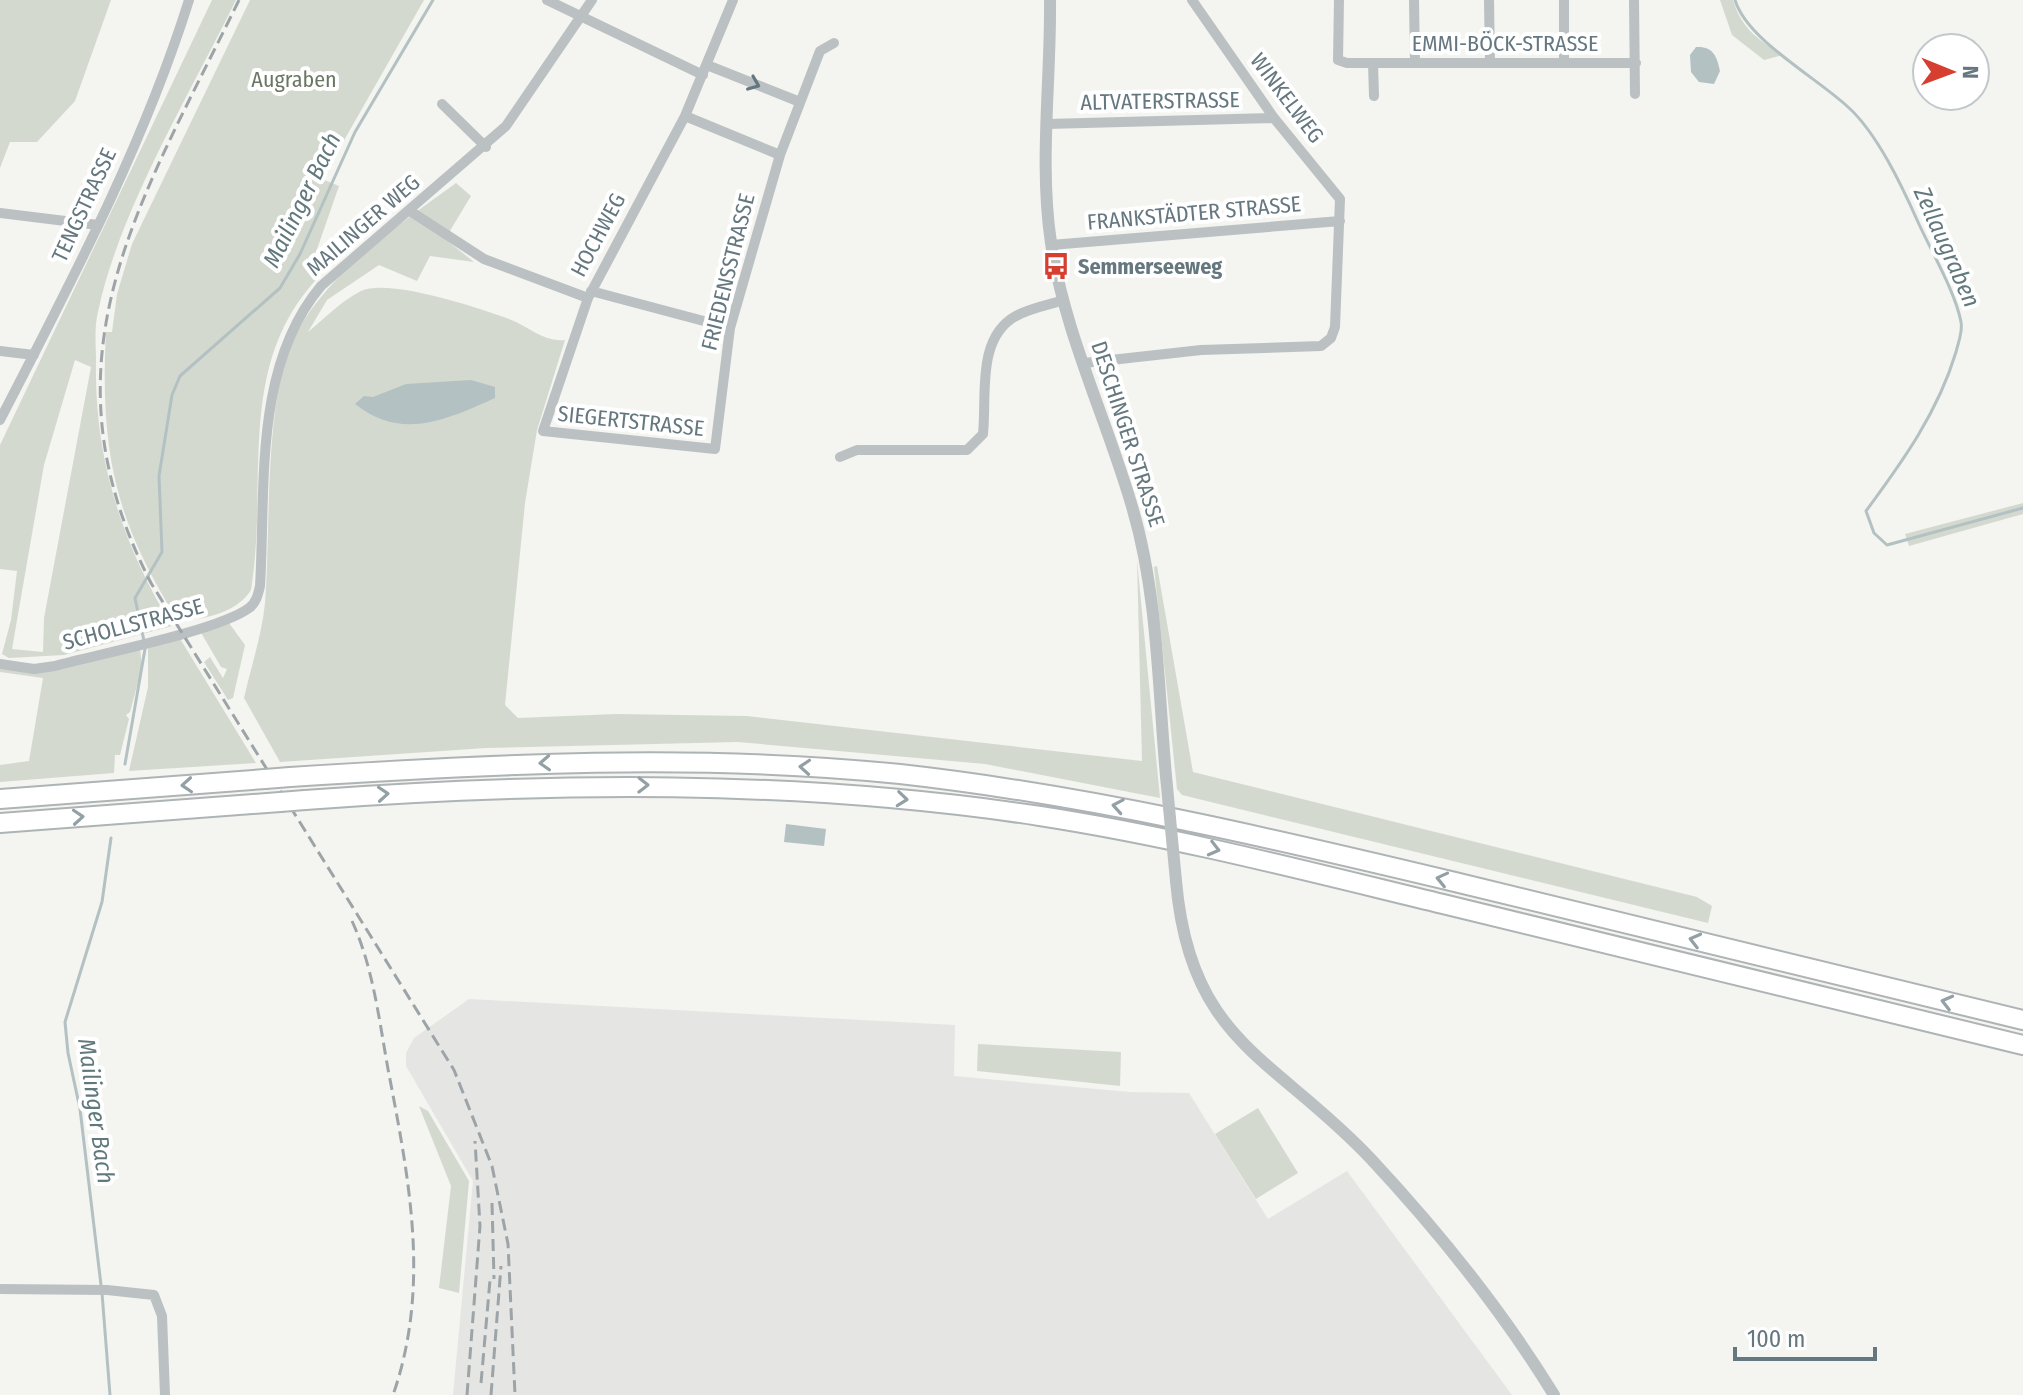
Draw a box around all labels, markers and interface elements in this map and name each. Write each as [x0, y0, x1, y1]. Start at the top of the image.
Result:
street label: EMMI-BÖCK-STRASSE [1412, 30, 1598, 57]
north arrow [1911, 32, 1991, 112]
street label: WINKELWEG [1244, 48, 1330, 148]
park label: Augraben [251, 66, 337, 93]
text: N [1957, 66, 1984, 79]
one-way arrow [746, 74, 760, 90]
street label: ALTVATERSTRASSE [1080, 86, 1240, 116]
water label: Mailinger Bach [257, 128, 347, 272]
street label: TENGSTRASSE [46, 144, 122, 266]
street label: MAILINGER WEG [301, 169, 425, 281]
water label: Zellaugraben [1908, 182, 1986, 311]
street label: HOCHWEG [565, 189, 631, 281]
street label: FRANKSTÄDTER STRASSE [1086, 190, 1302, 236]
street label: FRIEDENSSTRASSE [695, 191, 761, 353]
bus stop icon: Semmerseeweg [1041, 251, 1071, 281]
place label: Semmerseeweg [1078, 253, 1222, 280]
street label: DESCHINGER STRASSE [1085, 338, 1171, 530]
street label: SIEGERTSTRASSE [556, 400, 706, 442]
street label: SCHOLLSTRASSE [60, 592, 206, 656]
one-way arrow [538, 754, 551, 771]
one-way arrow [798, 759, 811, 776]
one-way arrow [180, 776, 193, 793]
one-way arrow [637, 777, 650, 794]
one-way arrow [377, 786, 390, 803]
one-way arrow [896, 791, 909, 808]
one-way arrow [1111, 799, 1125, 816]
one-way arrow [72, 809, 85, 826]
one-way arrow [1207, 840, 1220, 857]
one-way arrow [1436, 871, 1449, 888]
one-way arrow [1688, 933, 1702, 950]
one-way arrow [1941, 994, 1955, 1011]
water label: Mailinger Bach [72, 1036, 120, 1186]
scale bar [1735, 1311, 1875, 1361]
text: 100 m [1747, 1325, 1805, 1353]

